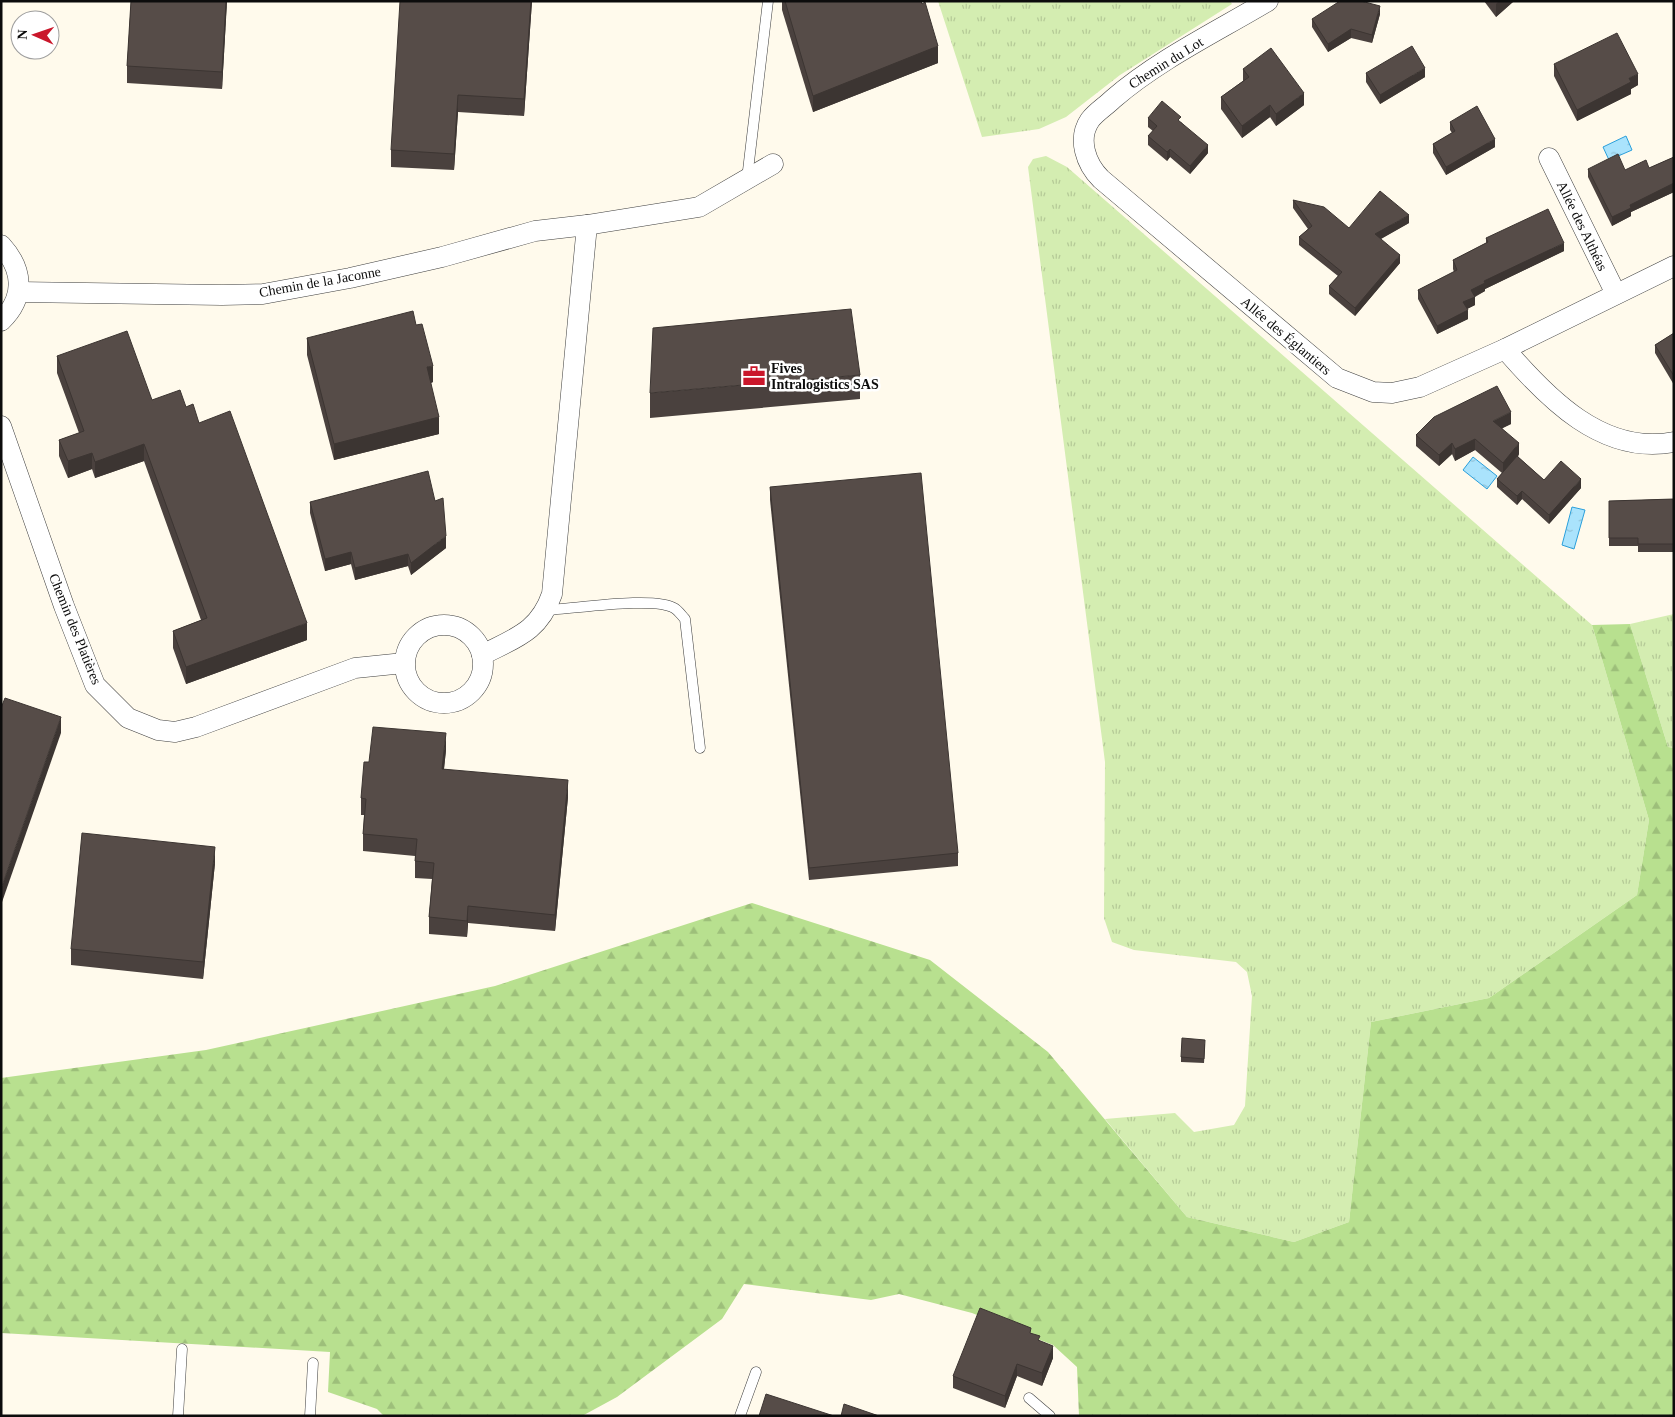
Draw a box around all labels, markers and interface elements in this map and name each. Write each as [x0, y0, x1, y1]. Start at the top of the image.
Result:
north arrow [10, 10, 60, 60]
text: N [15, 29, 30, 40]
street label: Chemin du Lot [1126, 34, 1206, 92]
street label: Allée des Althéas [1554, 179, 1610, 273]
street label: Chemin de la Jaconne [258, 264, 382, 300]
street label: Allée des Églantiers [1238, 293, 1335, 378]
place label: Fives Intralogistics SAS [771, 361, 879, 392]
office icon: Fives Intralogistics SAS [741, 363, 767, 389]
street label: Chemin des Platières [46, 571, 104, 687]

